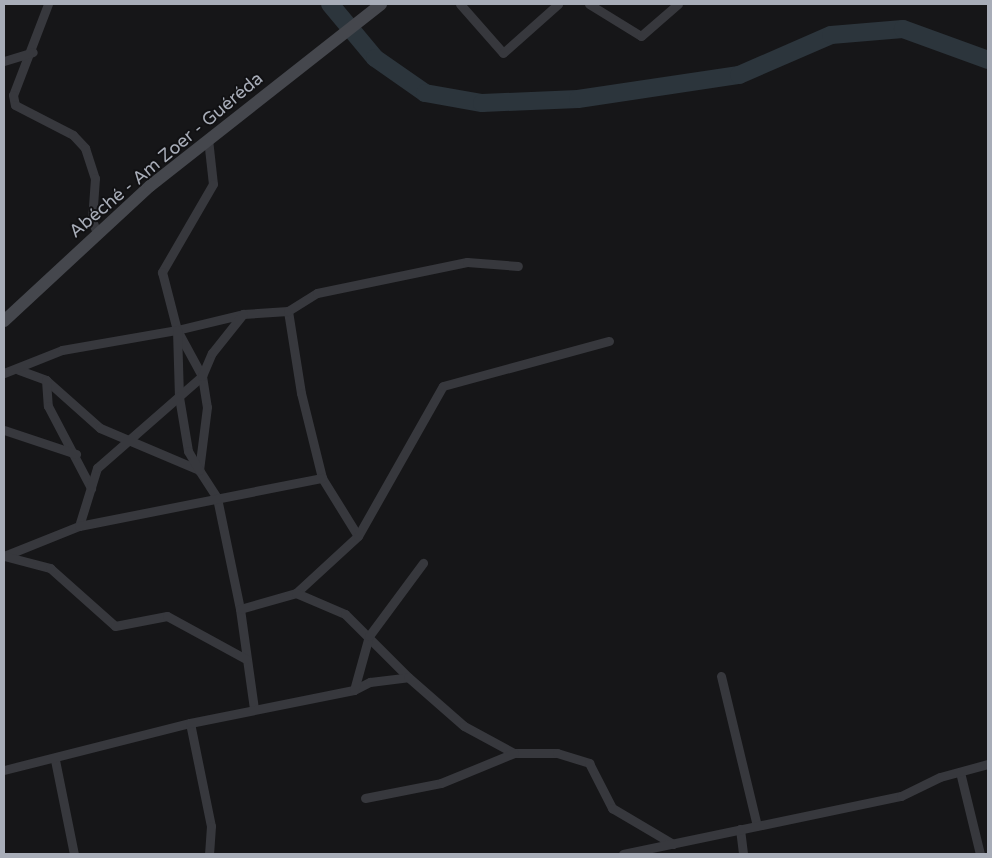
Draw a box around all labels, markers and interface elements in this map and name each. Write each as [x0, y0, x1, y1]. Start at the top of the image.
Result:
street label: Abéché - Am Zoer - Guéréda [65, 68, 267, 242]

